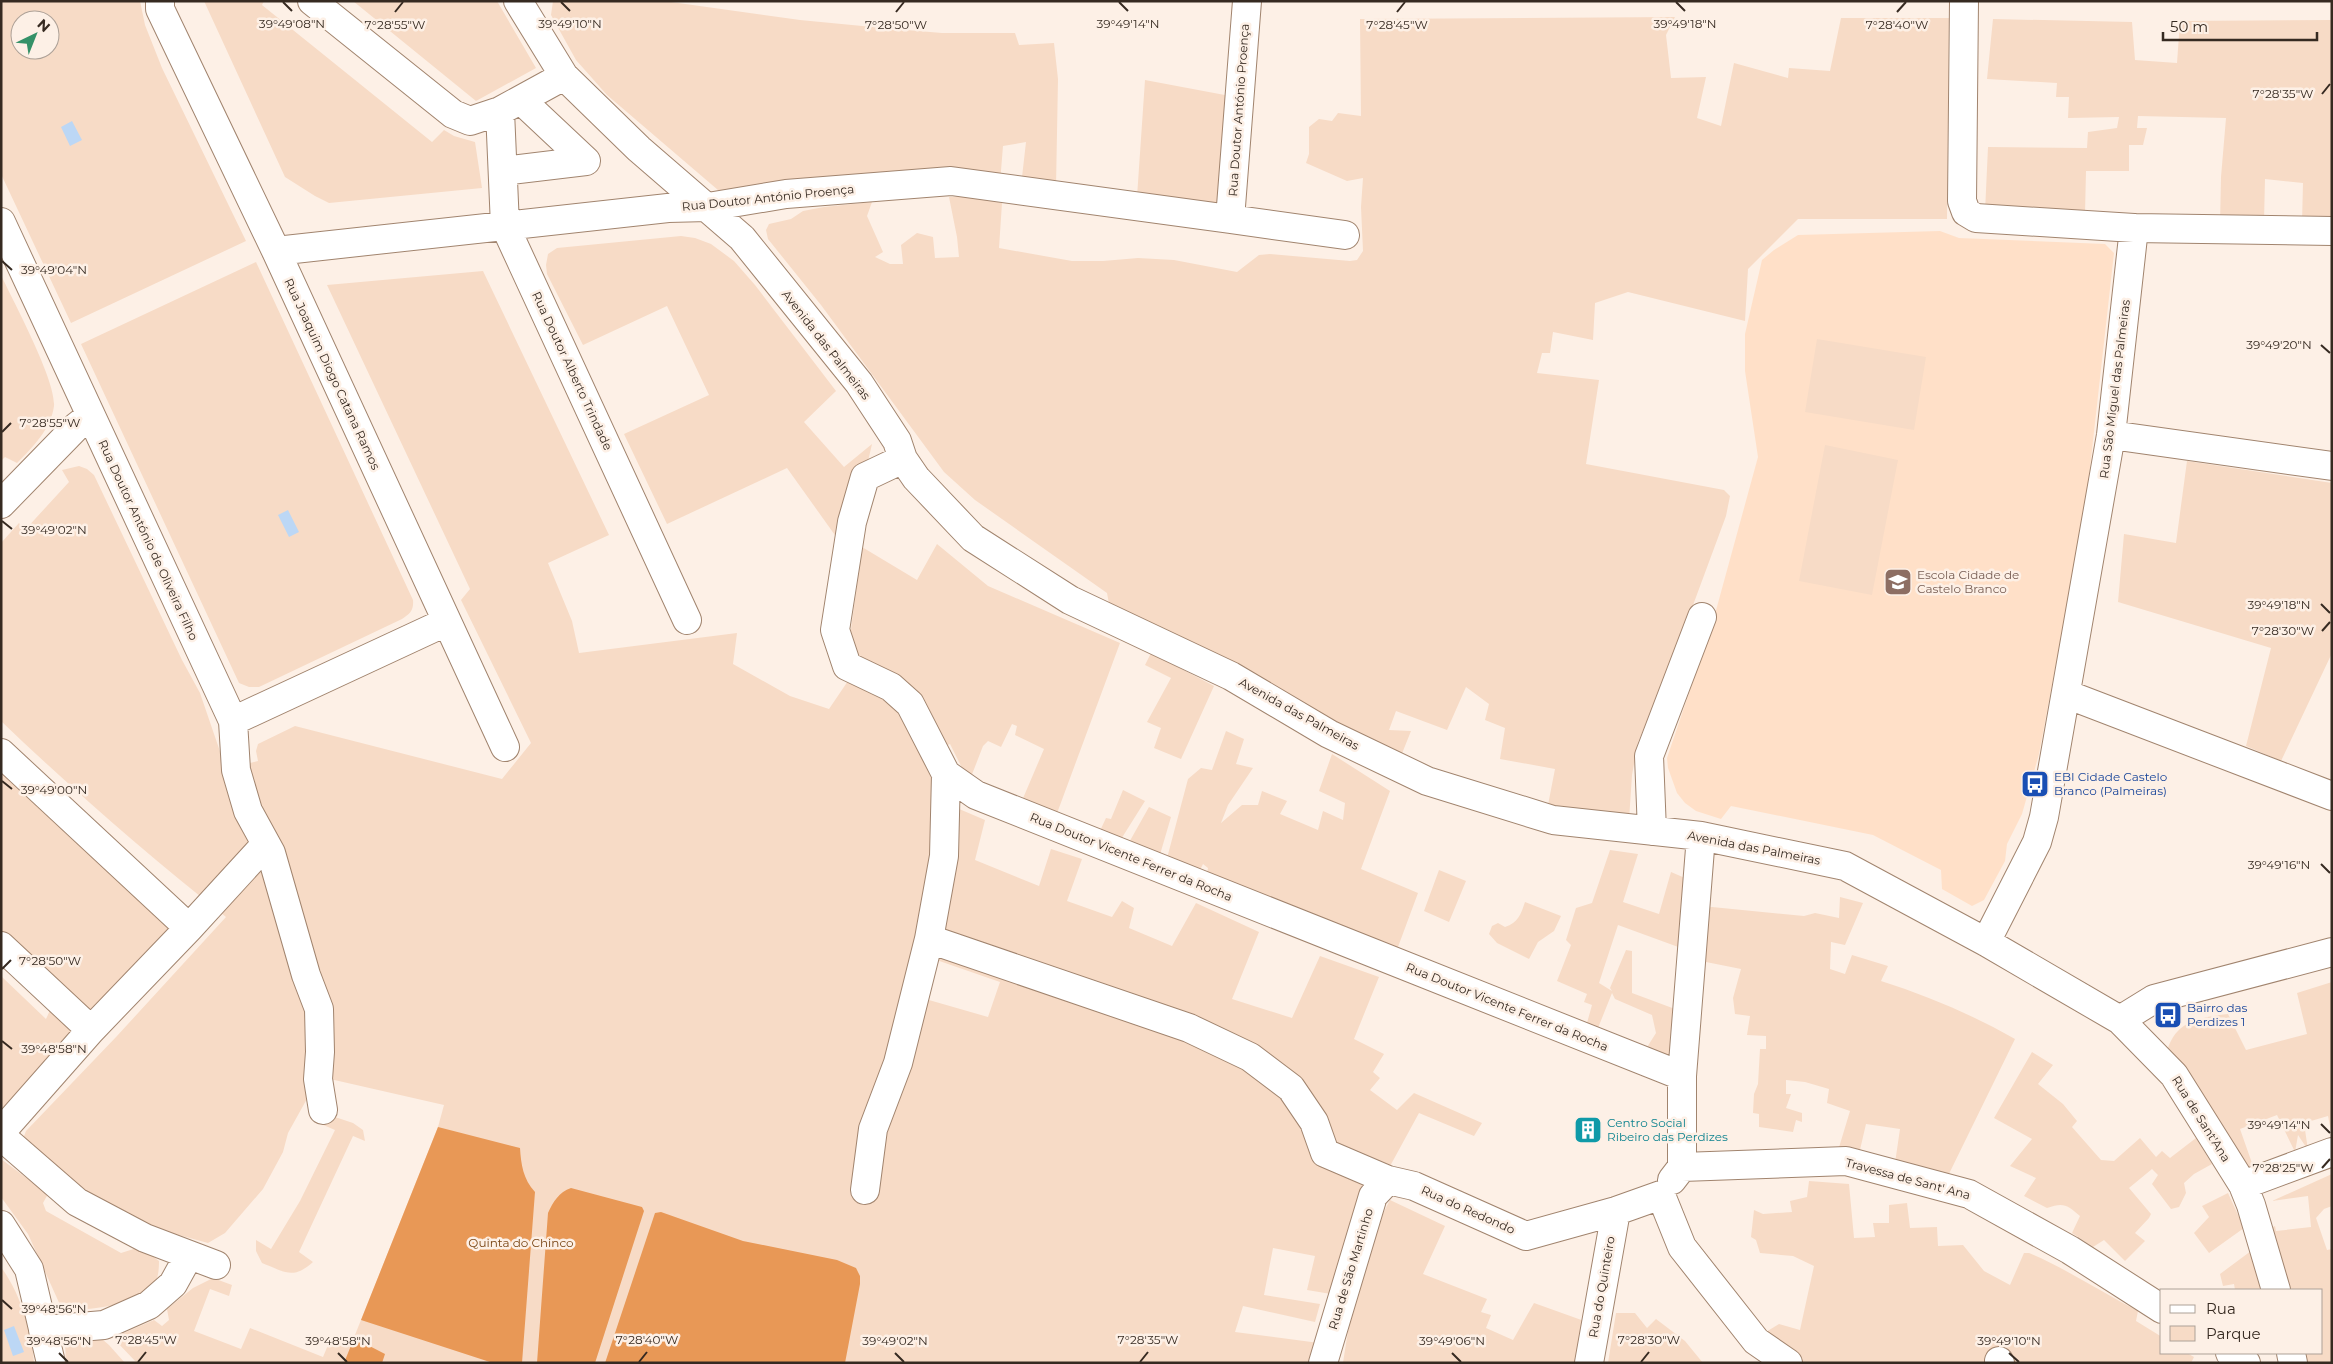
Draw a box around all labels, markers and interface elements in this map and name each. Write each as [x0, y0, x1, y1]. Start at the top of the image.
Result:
north arrow [10, 10, 60, 60]
scale bar [2163, 10, 2317, 42]
text: N [34, 15, 54, 36]
text: 39°49'08"N [259, 16, 325, 31]
text: 39°49'10"N [538, 16, 602, 31]
text: 39°49'14"N [1096, 16, 1160, 31]
text: 39°49'18"N [1653, 16, 1717, 31]
text: 7°28'55"W [365, 17, 425, 32]
text: 7°28'50"W [865, 17, 927, 32]
text: 7°28'45"W [1366, 17, 1428, 32]
text: 7°28'40"W [1866, 17, 1928, 32]
text: 50 m [2170, 17, 2208, 36]
street label: Rua Doutor António Proença [1225, 23, 1252, 197]
text: 7°28'35"W [2253, 86, 2313, 101]
street label: Rua Doutor António Proença [681, 181, 855, 214]
text: 39°49'04"N [21, 262, 87, 277]
street label: Rua Joaquim Diogo Catana Ramos [281, 276, 384, 472]
street label: Avenida das Palmeiras [779, 287, 874, 403]
street label: Rua Doutor Alberto Trindade [529, 289, 616, 453]
street label: Rua São Miguel das Palmeiras [2096, 299, 2133, 479]
text: 39°49'20"N [2246, 337, 2312, 352]
text: 7°28'55"W [20, 415, 80, 430]
street label: Rua Doutor António de Oliveira Filho [95, 437, 202, 642]
text: 39°49'02"N [21, 522, 87, 537]
school or university icon: Escola Cidade de Castelo Branco [1883, 567, 1913, 597]
place label: Escola Cidade de Castelo Branco [1917, 567, 2019, 596]
text: 39°49'18"N [2247, 597, 2311, 612]
text: 7°28'30"W [2252, 623, 2314, 638]
street label: Avenida das Palmeiras [1237, 674, 1362, 753]
bus stop icon: EBI Cidade Castelo Branco (Palmeiras) [2020, 769, 2050, 799]
place label: EBI Cidade Castelo Branco (Palmeiras) [2054, 769, 2167, 798]
text: 39°49'00"N [21, 782, 87, 797]
street label: Rua Doutor Vicente Ferrer da Rocha [1028, 809, 1234, 904]
street label: Avenida das Palmeiras [1686, 827, 1822, 868]
text: 39°49'16"N [2248, 857, 2310, 872]
text: 7°28'50"W [19, 953, 81, 968]
street label: Rua Doutor Vicente Ferrer da Rocha [1404, 959, 1610, 1054]
bus stop icon: Bairro das Perdizes 1 [2153, 1000, 2183, 1030]
place label: Bairro das Perdizes 1 [2187, 1000, 2248, 1029]
text: 39°48'58"N [21, 1041, 87, 1056]
street label: Rua de Sant'Ana [2169, 1073, 2234, 1165]
building icon: Centro Social Ribeiro das Perdizes [1573, 1115, 1603, 1145]
place label: Centro Social Ribeiro das Perdizes [1607, 1115, 1728, 1144]
text: 39°49'14"N [2247, 1117, 2311, 1132]
street label: Travessa de Sant' Ana [1844, 1155, 1972, 1202]
text: 7°28'25"W [2252, 1160, 2314, 1175]
street label: Rua do Redondo [1419, 1182, 1517, 1237]
street label: Rua de São Martinho [1325, 1206, 1376, 1331]
park label: Quinta do Chinco [468, 1235, 574, 1250]
street label: Rua do Quinteiro [1585, 1235, 1618, 1339]
legend [2160, 1289, 2323, 1354]
text: Rua [2206, 1299, 2236, 1318]
text: 39°48'56"N [21, 1301, 87, 1316]
text: Parque [2206, 1324, 2261, 1343]
text: 7°28'45"W [115, 1332, 177, 1347]
text: 7°28'40"W [616, 1332, 678, 1347]
text: 7°28'35"W [1118, 1332, 1178, 1347]
text: 7°28'30"W [1618, 1332, 1680, 1347]
text: 39°48'56"N [26, 1333, 92, 1348]
text: 39°48'58"N [305, 1333, 371, 1348]
text: 39°49'02"N [862, 1333, 928, 1348]
text: 39°49'06"N [1419, 1333, 1485, 1348]
text: 39°49'10"N [1977, 1333, 2041, 1348]

